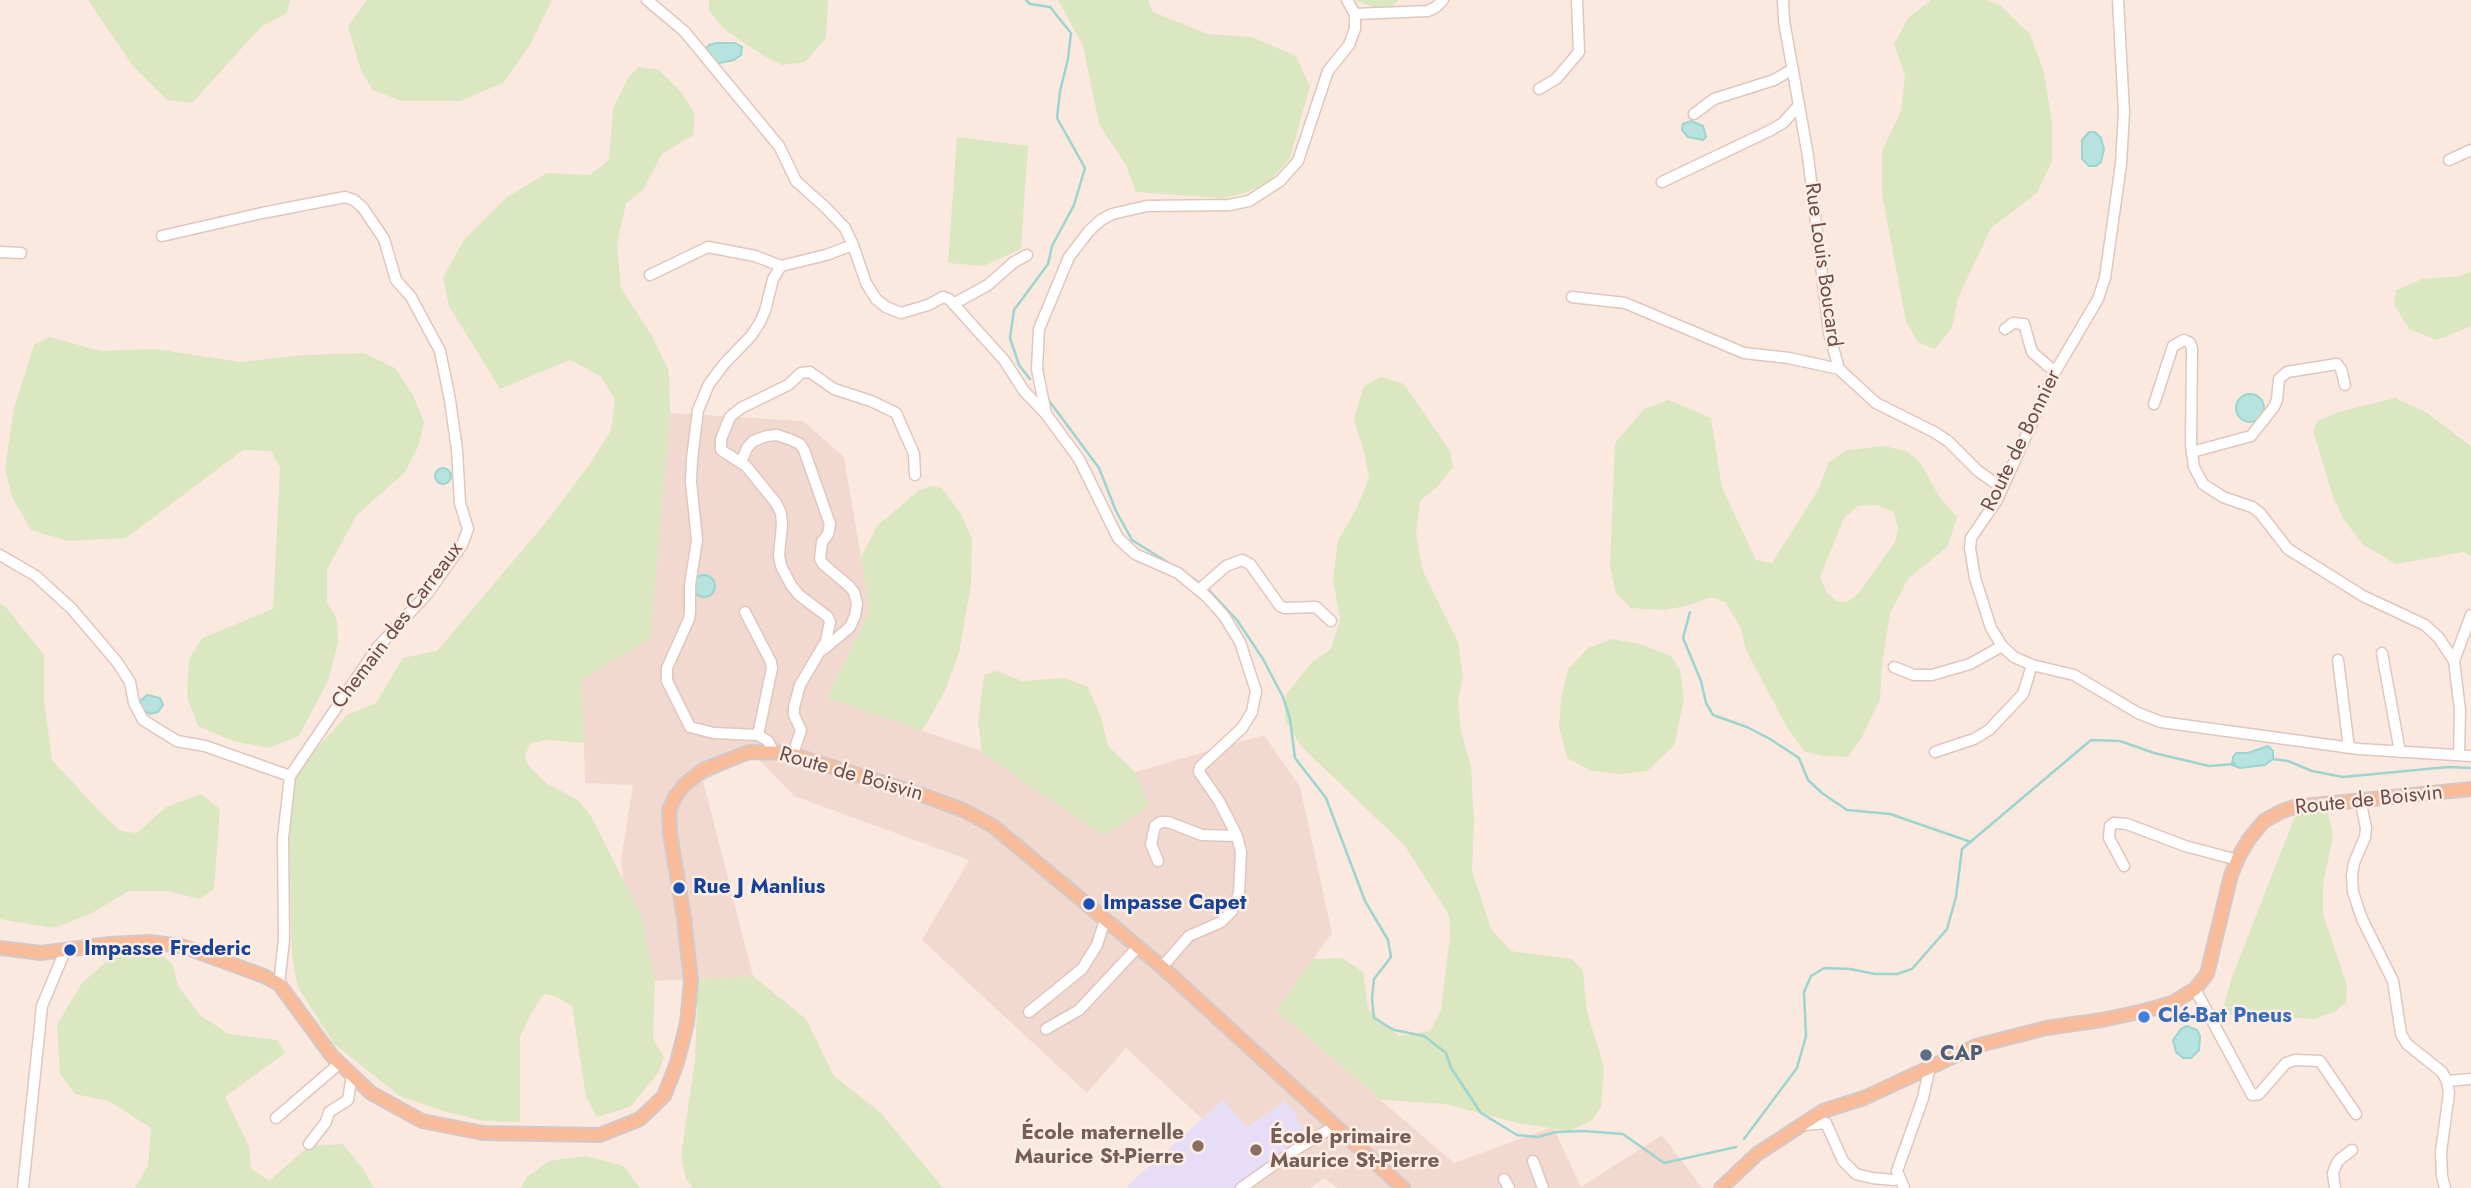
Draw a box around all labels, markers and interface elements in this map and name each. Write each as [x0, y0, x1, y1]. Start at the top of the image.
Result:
street label: Rue Louis Boucard [1798, 181, 1846, 349]
street label: Route de Bonnier [1977, 366, 2067, 516]
street label: Chemain des Carreaux [327, 538, 469, 714]
street label: Route de Boisvin [776, 742, 926, 808]
street label: Route de Boisvin [2294, 781, 2444, 821]
place label: Rue J Manlius [693, 875, 825, 901]
marker: Rue J Manlius [671, 880, 687, 896]
place label: Impasse Capet [1103, 891, 1246, 917]
marker: Impasse Capet [1081, 896, 1097, 912]
place label: Impasse Frederic [84, 937, 251, 963]
marker: Impasse Frederic [62, 942, 78, 958]
place label: Clé-Bat Pneus [2158, 1004, 2292, 1030]
marker: Clé-Bat Pneus [2136, 1009, 2152, 1025]
place label: CAP [1940, 1042, 1983, 1068]
marker: CAP [1918, 1047, 1934, 1063]
place label: École maternelle Maurice St-Pierre [1014, 1121, 1184, 1171]
place label: École primaire Maurice St-Pierre [1270, 1125, 1440, 1175]
marker: École maternelle Maurice St-Pierre [1190, 1138, 1206, 1154]
marker: École primaire Maurice St-Pierre [1248, 1142, 1264, 1158]

